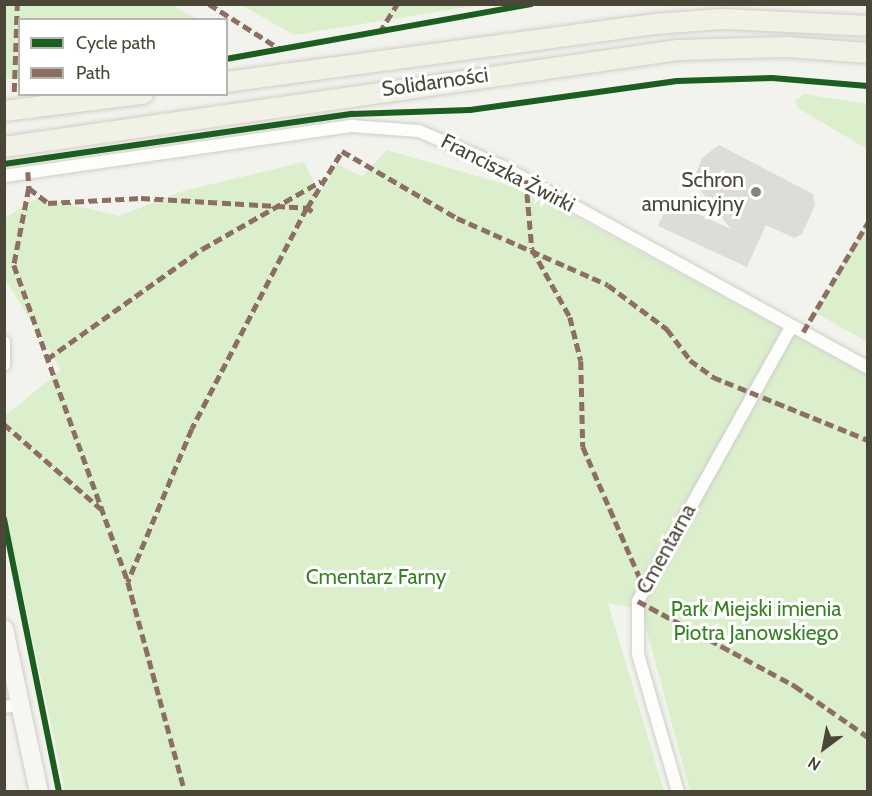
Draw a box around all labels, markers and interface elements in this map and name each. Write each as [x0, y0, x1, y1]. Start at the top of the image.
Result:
legend [18, 18, 228, 96]
text: Cycle path [76, 32, 156, 54]
text: Path [76, 62, 110, 84]
street label: Solidarności [380, 62, 490, 102]
street label: Franciszka Żwirki [437, 128, 579, 218]
place label: Schron amunicyjny [642, 167, 744, 217]
marker: Schron amunicyjny [749, 185, 763, 199]
street label: Cmentarna [631, 500, 701, 598]
park label: Cmentarz Farny [306, 564, 446, 590]
park label: Park Miejski imienia Piotra Janowskiego [671, 596, 841, 646]
north arrow [794, 718, 854, 778]
text: N [804, 753, 824, 775]

